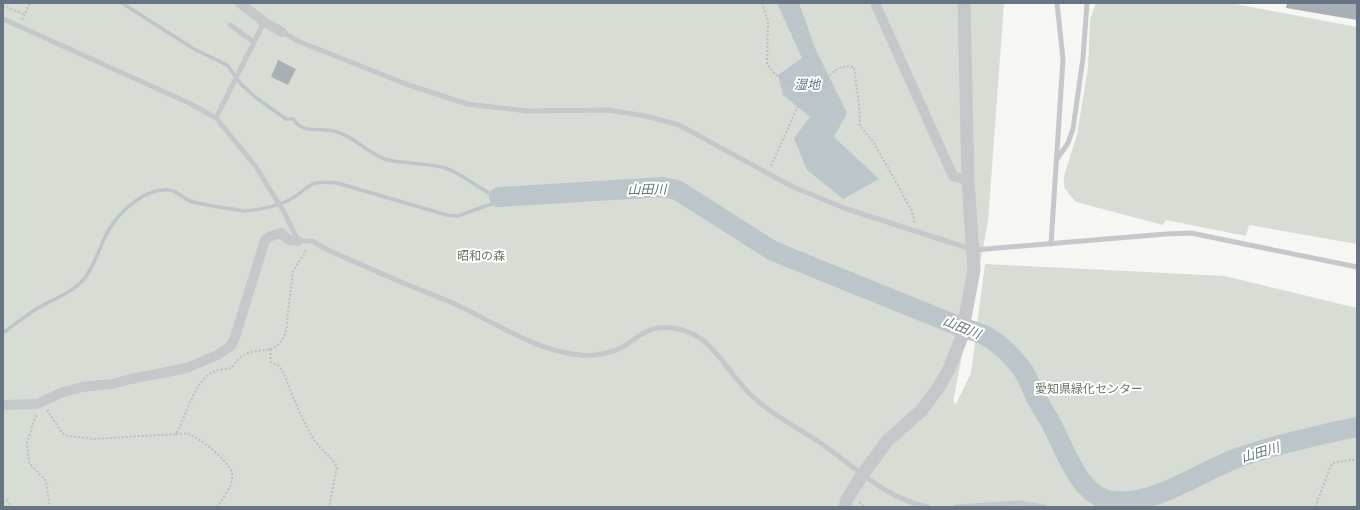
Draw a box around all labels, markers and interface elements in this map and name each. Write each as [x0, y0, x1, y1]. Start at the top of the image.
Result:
water label: 湿地 [794, 76, 822, 92]
water label: 山田川 [627, 181, 669, 197]
park label: 昭和の森 [457, 248, 505, 263]
water label: 山田川 [941, 312, 985, 342]
park label: 愛知県緑化センター [1035, 381, 1143, 396]
water label: 山田川 [1239, 438, 1283, 465]

